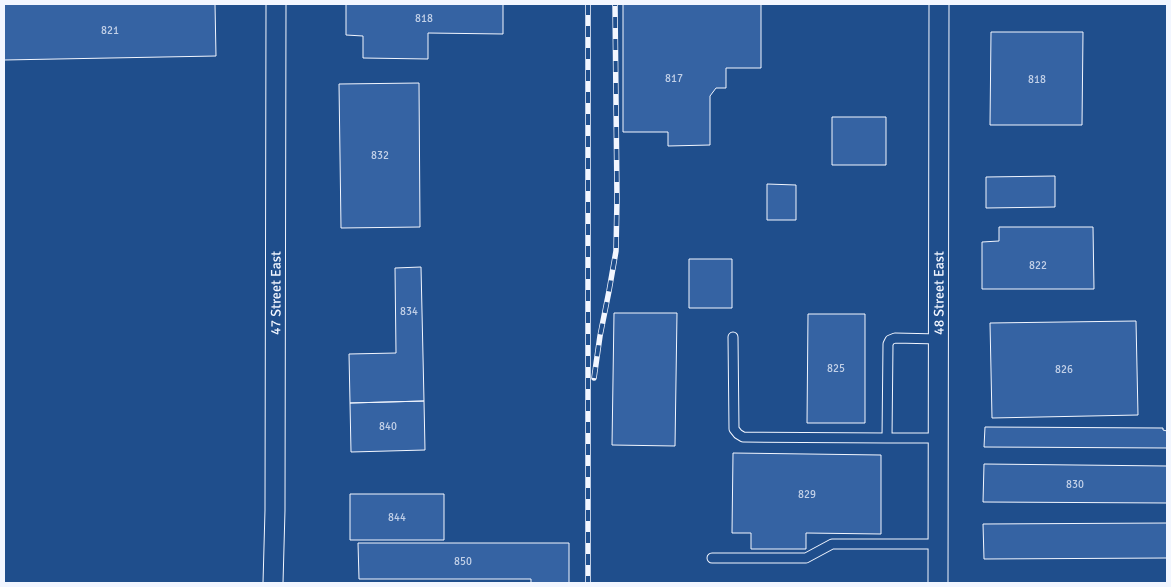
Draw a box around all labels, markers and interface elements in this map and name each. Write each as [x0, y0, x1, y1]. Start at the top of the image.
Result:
house number: 818 [415, 12, 433, 25]
house number: 821 [101, 24, 119, 37]
house number: 817 [665, 72, 683, 85]
house number: 818 [1028, 73, 1046, 86]
house number: 832 [371, 149, 389, 162]
street label: 47 Street East [267, 251, 285, 335]
street label: 48 Street East [930, 251, 948, 335]
house number: 822 [1029, 259, 1047, 272]
house number: 834 [400, 305, 418, 318]
house number: 825 [827, 362, 845, 375]
house number: 826 [1055, 363, 1073, 376]
house number: 840 [379, 420, 397, 433]
house number: 830 [1066, 478, 1084, 491]
house number: 829 [798, 488, 816, 501]
house number: 844 [388, 511, 406, 524]
house number: 850 [454, 555, 472, 568]

